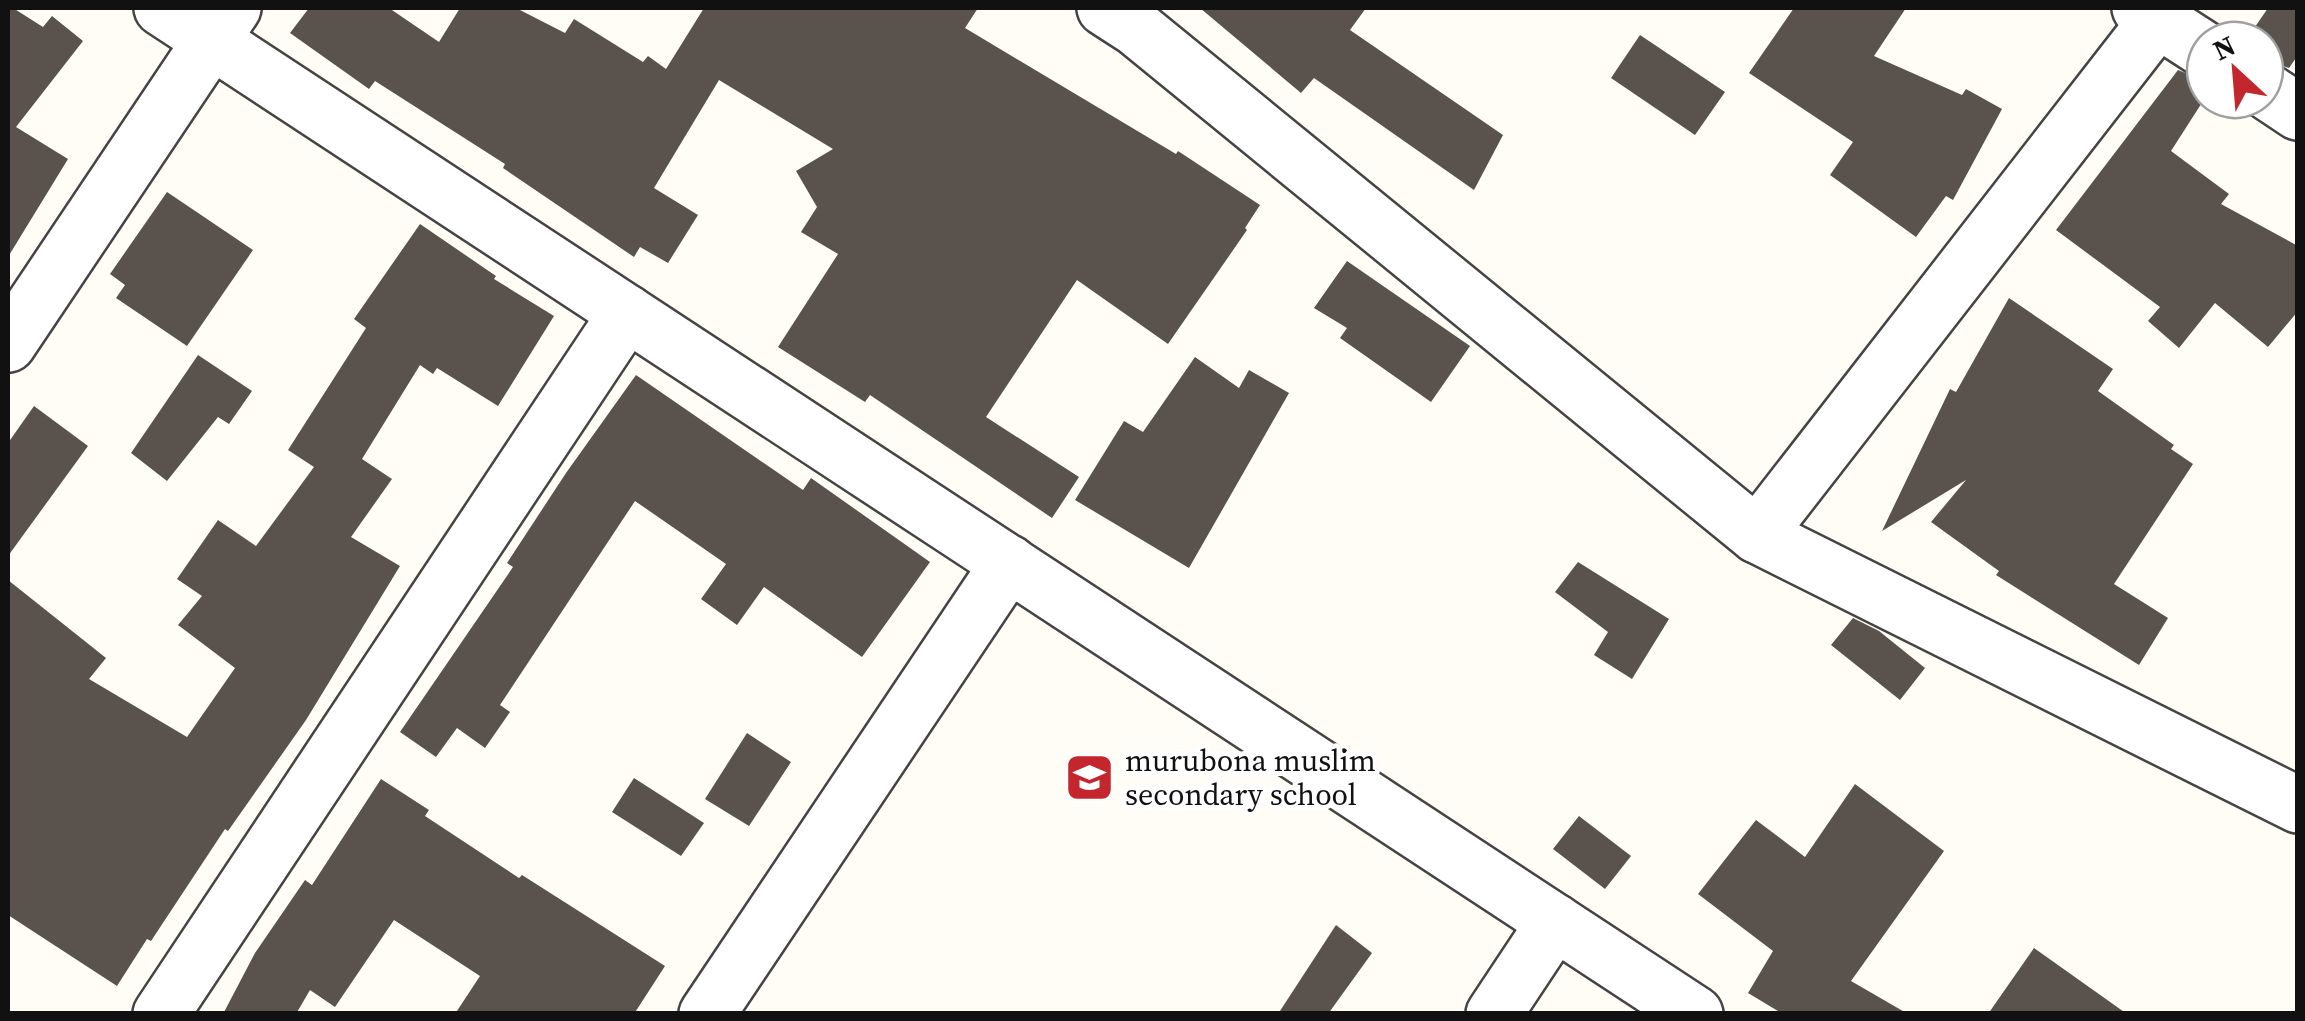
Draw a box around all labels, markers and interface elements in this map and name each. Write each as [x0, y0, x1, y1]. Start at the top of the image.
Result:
north arrow [2185, 20, 2285, 120]
text: N [2207, 26, 2242, 69]
place label: murubona muslim secondary school [1125, 740, 1376, 815]
school or university icon: murubona muslim secondary school [1064, 752, 1116, 804]

